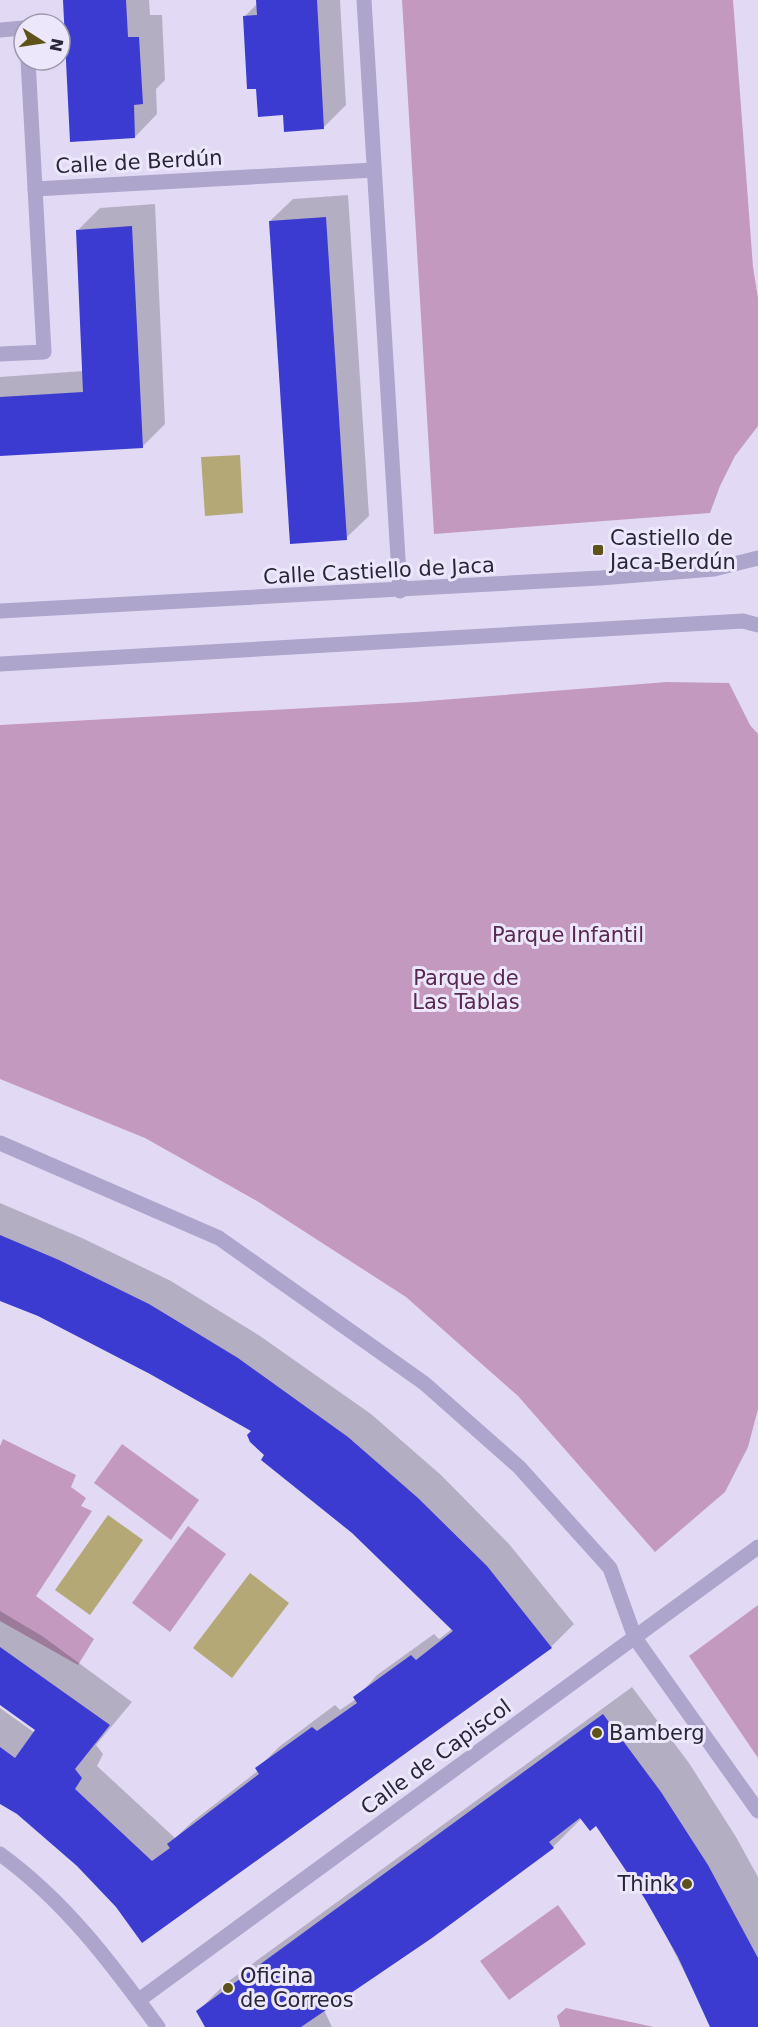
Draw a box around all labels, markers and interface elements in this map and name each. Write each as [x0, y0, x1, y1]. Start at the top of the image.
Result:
north arrow [12, 12, 72, 72]
text: N [45, 36, 67, 54]
street label: Calle de Berdún [55, 146, 223, 178]
place label: Castiello de Jaca-Berdún [608, 526, 736, 574]
marker: Castiello de Jaca-Berdún [591, 543, 605, 557]
street label: Calle Castiello de Jaca [263, 553, 495, 589]
park label: Parque Infantil [492, 923, 644, 947]
park label: Parque de Las Tablas [412, 966, 520, 1014]
street label: Calle de Capiscol [356, 1695, 516, 1819]
place label: Bamberg [609, 1721, 705, 1745]
marker: Bamberg [590, 1726, 604, 1740]
place label: Think [617, 1872, 676, 1896]
marker: Think [680, 1877, 694, 1891]
place label: Oficina de Correos [240, 1964, 354, 2012]
marker: Oficina de Correos [221, 1981, 235, 1995]

